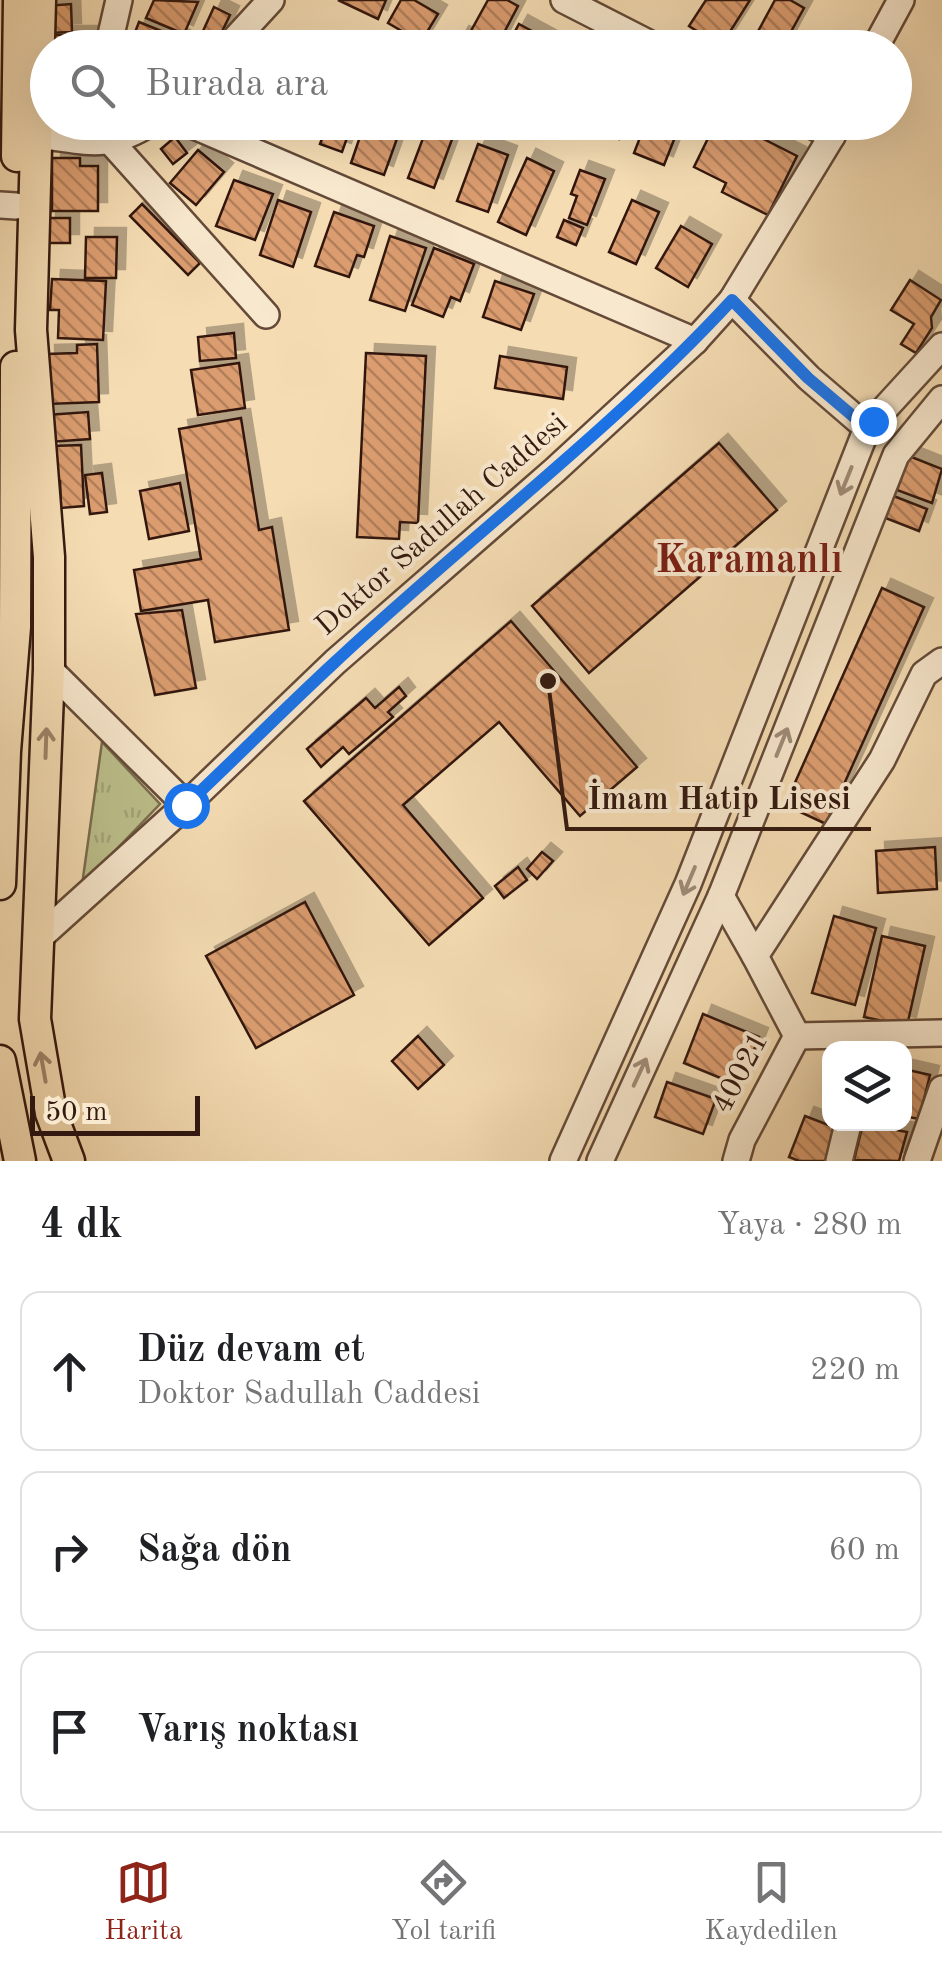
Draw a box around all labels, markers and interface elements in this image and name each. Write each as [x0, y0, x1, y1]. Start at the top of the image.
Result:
search box [30, 30, 912, 140]
icon: search [65, 58, 120, 113]
text: Burada ara [145, 66, 328, 104]
route end [851, 399, 897, 445]
street label: Doktor Sadullah Caddesi [311, 408, 573, 642]
one-way arrow [835, 465, 853, 495]
district label: Karamanlı [655, 542, 843, 582]
one-way arrow [775, 727, 793, 757]
one-way arrow [37, 728, 56, 760]
callout: İmam Hatip Lisesi [567, 767, 871, 829]
text: İmam Hatip Lisesi [587, 778, 851, 817]
route start [164, 783, 210, 829]
one-way arrow [678, 865, 696, 896]
street label: 40021 [707, 1028, 775, 1118]
map controls [822, 1041, 912, 1131]
button: layers [822, 1041, 912, 1131]
one-way arrow [33, 1052, 52, 1084]
one-way arrow [632, 1058, 651, 1088]
scale bar [30, 1091, 200, 1136]
text: 50 m [45, 1099, 108, 1127]
text: 4 dk [40, 1205, 122, 1247]
text: Yaya · 280 m [717, 1210, 902, 1242]
text: Düz devam et [137, 1332, 365, 1370]
icon: ahead [42, 1344, 97, 1399]
text: 220 m [810, 1355, 900, 1387]
text: Doktor Sadullah Caddesi [137, 1379, 480, 1411]
icon: right [42, 1524, 97, 1579]
text: Sağa dön [137, 1532, 292, 1570]
text: 60 m [829, 1535, 900, 1567]
icon: arrive [42, 1704, 97, 1759]
text: Varış noktası [137, 1712, 359, 1750]
tab: Harita [104, 1855, 183, 1950]
tab: Yol tarifi [391, 1855, 496, 1950]
tab: Kaydedilen [705, 1855, 838, 1950]

